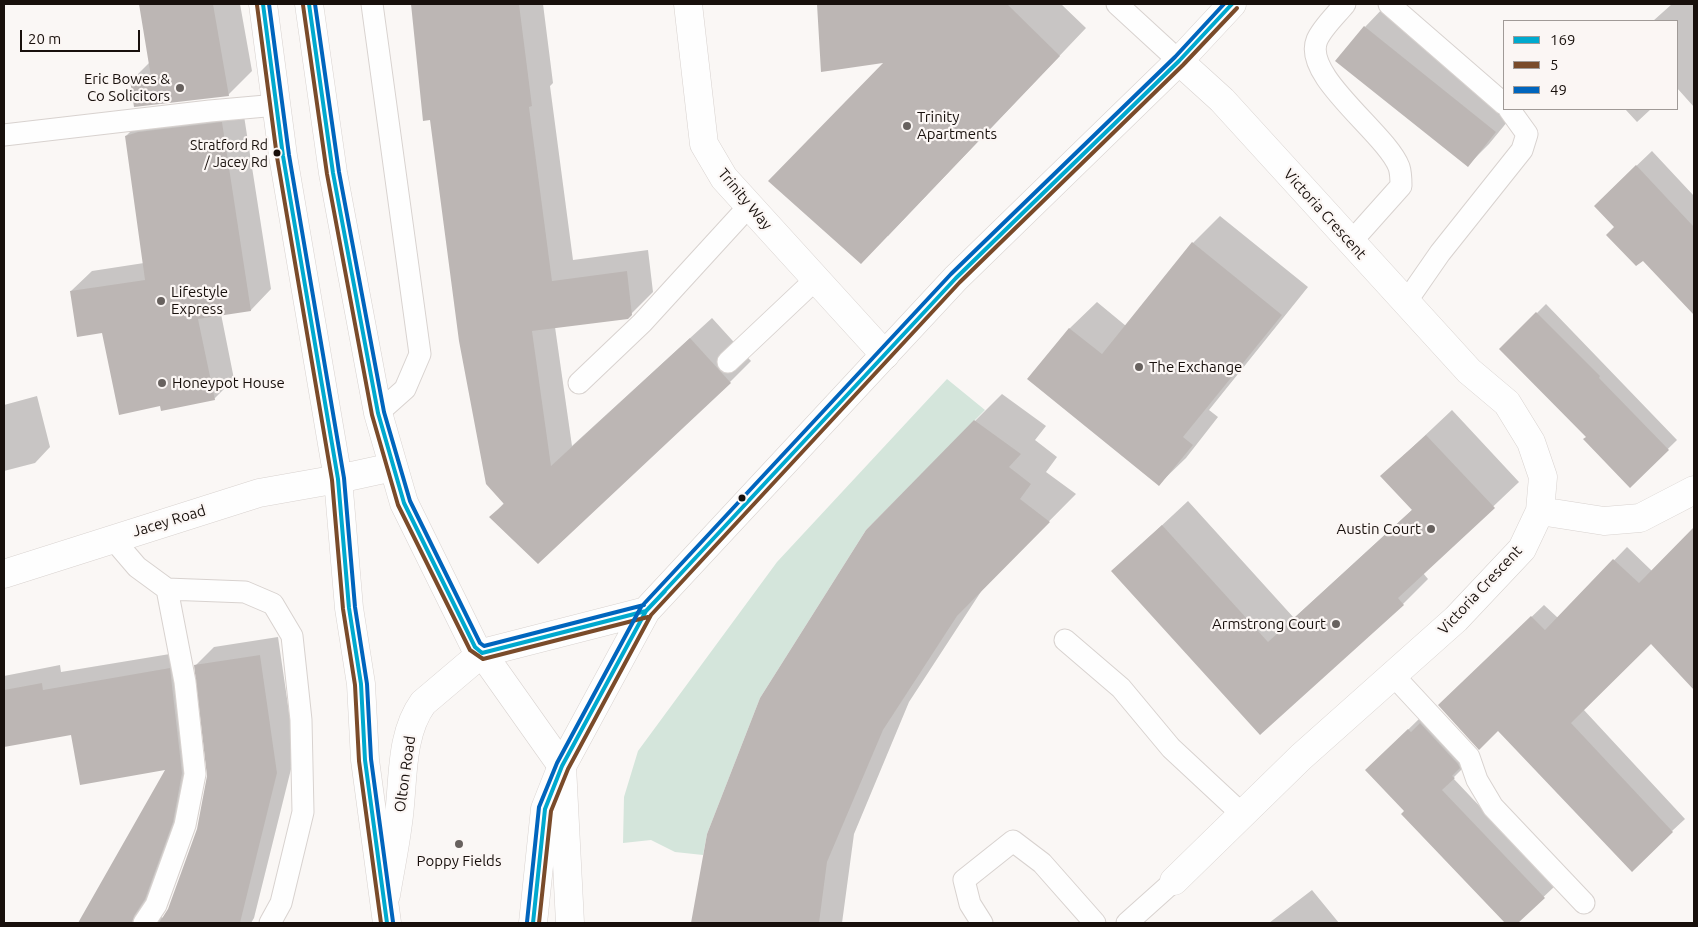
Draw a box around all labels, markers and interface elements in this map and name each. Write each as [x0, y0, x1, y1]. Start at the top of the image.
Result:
scale bar [22, 20, 142, 52]
legend [1503, 20, 1678, 110]
text: 20 m [28, 30, 61, 47]
text: 169 [1550, 31, 1575, 48]
text: 5 [1550, 56, 1558, 73]
place label: Eric Bowes & Co Solicitors [84, 70, 170, 105]
text: 49 [1550, 81, 1567, 98]
marker: Eric Bowes & Co Solicitors [174, 82, 186, 94]
place label: Trinity Apartments [917, 108, 997, 143]
marker: Trinity Apartments [901, 120, 913, 132]
place label: Stratford Rd / Jacey Rd [190, 137, 268, 170]
marker: Stratford Rd / Jacey Rd [272, 148, 282, 158]
street label: Trinity Way [714, 165, 776, 233]
street label: Victoria Crescent [1280, 165, 1370, 263]
place label: Lifestyle Express [171, 283, 228, 318]
marker: Lifestyle Express [155, 295, 167, 307]
place label: The Exchange [1149, 358, 1242, 376]
marker: The Exchange [1133, 361, 1145, 373]
place label: Honeypot House [172, 374, 285, 392]
marker: Honeypot House [156, 377, 168, 389]
unlabelled marker [737, 493, 747, 503]
street label: Jacey Road [130, 501, 208, 541]
place label: Austin Court [1337, 520, 1421, 538]
marker: Austin Court [1425, 523, 1437, 535]
street label: Victoria Crescent [1434, 542, 1526, 638]
place label: Armstrong Court [1212, 615, 1326, 633]
marker: Armstrong Court [1330, 618, 1342, 630]
street label: Olton Road [391, 735, 419, 813]
marker: Poppy Fields [453, 838, 465, 850]
place label: Poppy Fields [417, 852, 501, 870]

